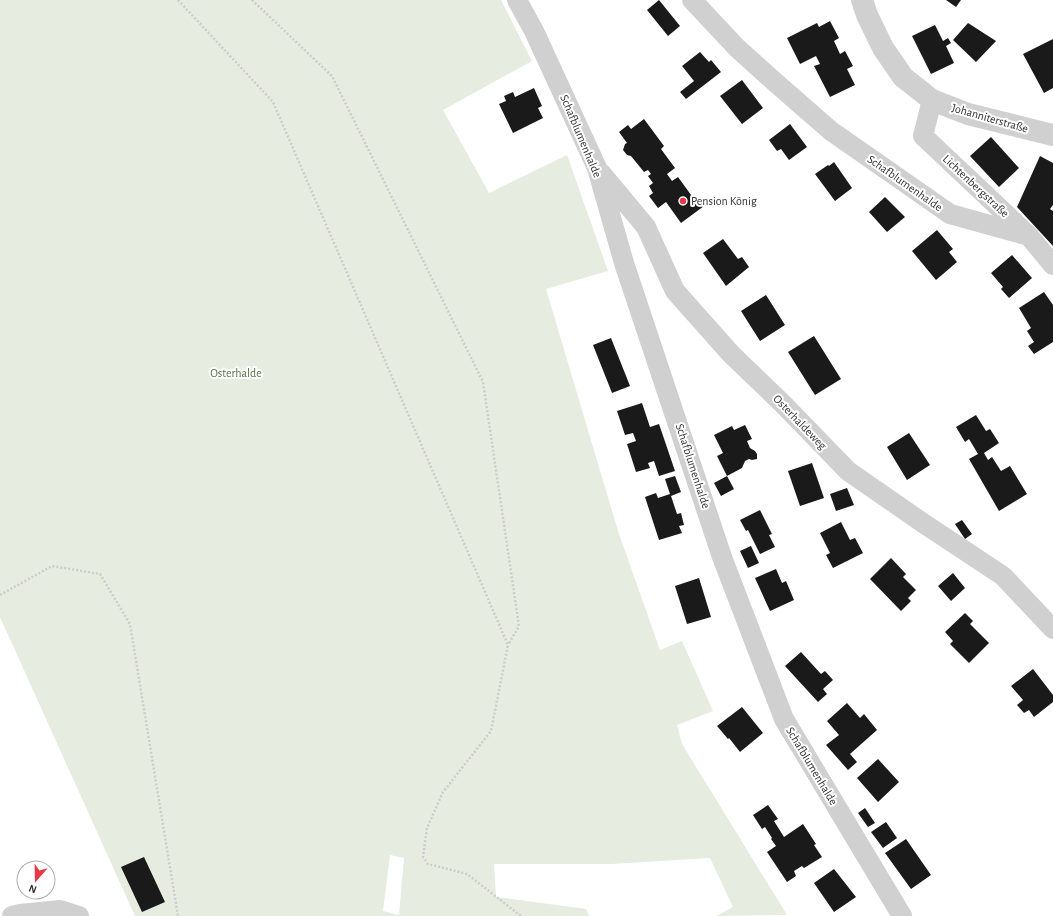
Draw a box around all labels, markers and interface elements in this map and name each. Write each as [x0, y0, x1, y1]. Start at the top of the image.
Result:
street label: Schafblumenhalde [558, 93, 604, 179]
street label: Johanniterstraße [950, 101, 1030, 135]
street label: Schafblumenhalde [865, 153, 945, 213]
street label: Lichtenbergstraße [941, 153, 1011, 219]
place label: Pension König [691, 195, 757, 207]
marker: Pension König [678, 196, 688, 206]
park label: Osterhalde [210, 367, 262, 379]
street label: Osterhaldeweg [771, 392, 829, 452]
street label: Schafblumenhalde [674, 422, 712, 510]
street label: Schafblumenhalde [784, 725, 840, 807]
north arrow [16, 860, 56, 900]
text: N [27, 882, 38, 895]

